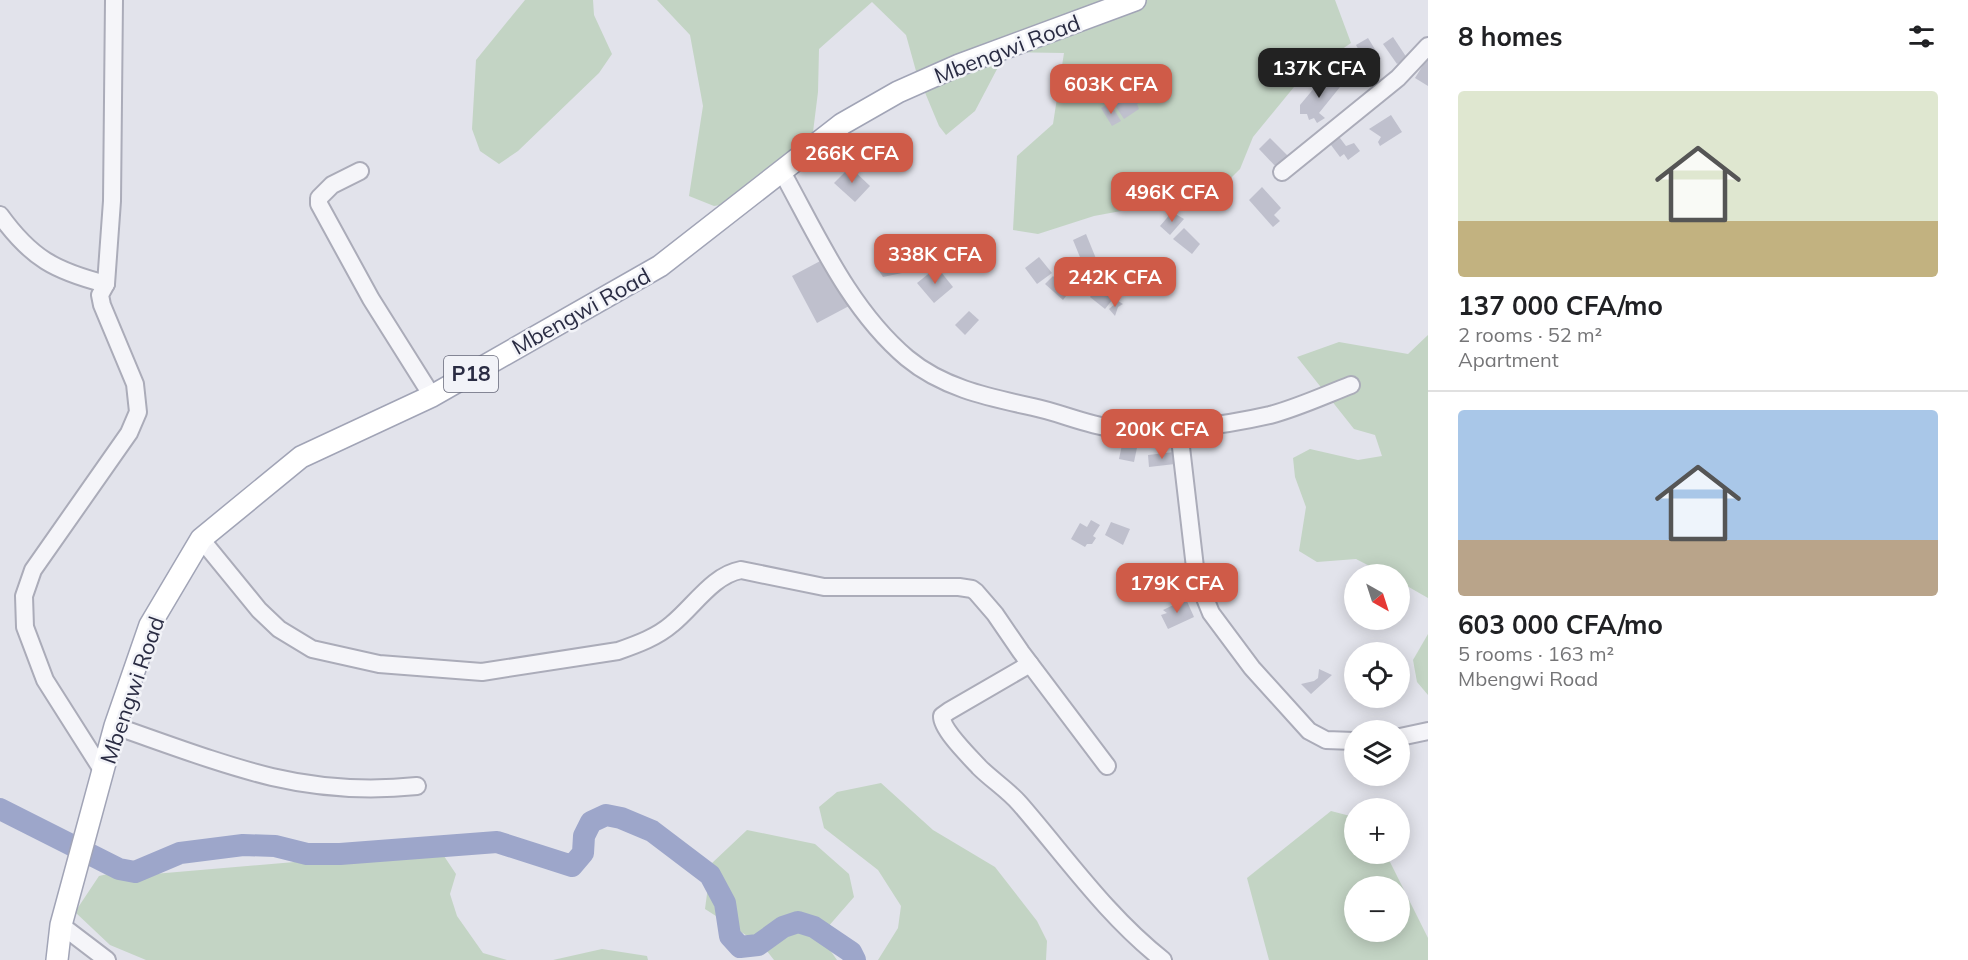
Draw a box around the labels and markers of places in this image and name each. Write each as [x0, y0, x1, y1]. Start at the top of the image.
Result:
pin: 137K CFA [1257, 48, 1381, 99]
pin: 603K CFA [1049, 64, 1173, 115]
pin: 266K CFA [790, 133, 914, 184]
pin: 496K CFA [1110, 172, 1234, 223]
pin: 338K CFA [873, 234, 997, 285]
pin: 242K CFA [1053, 257, 1177, 308]
pin: 200K CFA [1100, 409, 1224, 460]
pin: 179K CFA [1115, 563, 1239, 614]

